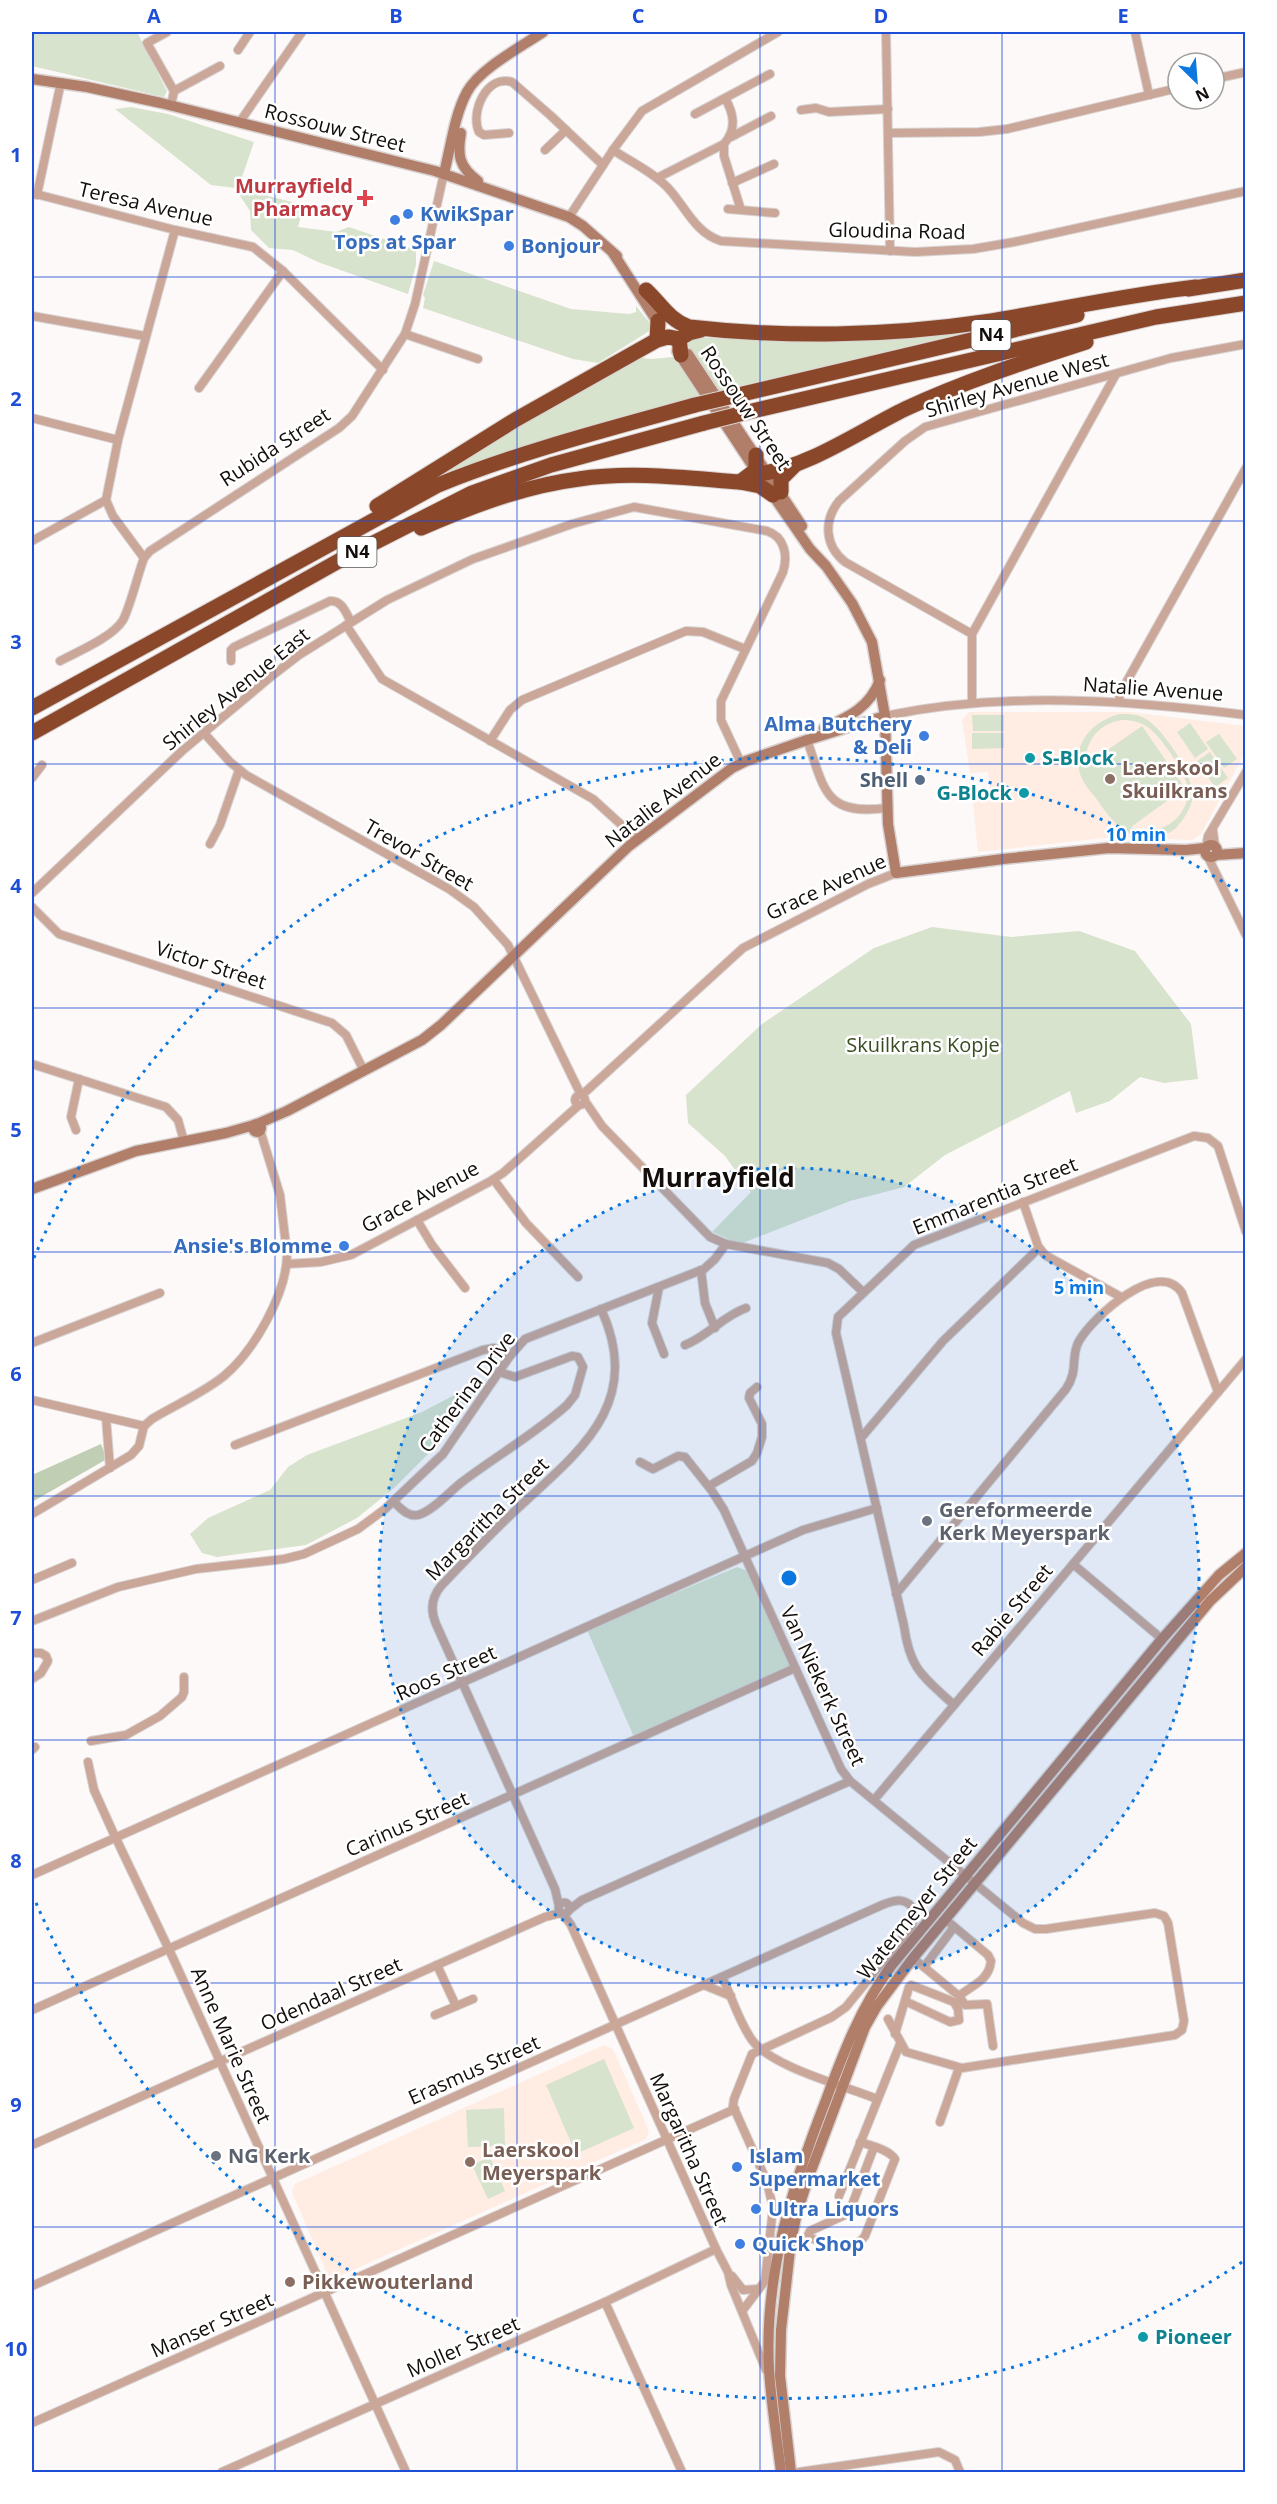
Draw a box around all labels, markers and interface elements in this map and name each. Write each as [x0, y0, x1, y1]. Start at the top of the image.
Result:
text: A [147, 2, 161, 29]
text: B [389, 2, 403, 29]
text: C [632, 2, 645, 29]
text: D [874, 2, 888, 29]
text: E [1117, 2, 1129, 29]
north arrow [1166, 51, 1226, 111]
text: N [1192, 82, 1213, 107]
street label: Rossouw Street [262, 97, 408, 158]
text: 1 [10, 141, 22, 168]
place label: Murrayfield Pharmacy [235, 172, 354, 222]
street label: Teresa Avenue [76, 175, 216, 232]
marker: Murrayfield Pharmacy [358, 191, 372, 205]
place label: KwikSpar [420, 200, 514, 227]
marker: KwikSpar [401, 207, 415, 221]
marker: Tops at Spar [388, 213, 402, 227]
street label: Gloudina Road [828, 216, 966, 245]
place label: Tops at Spar [334, 228, 456, 255]
place label: Bonjour [521, 232, 601, 259]
marker: Bonjour [502, 239, 516, 253]
road number: N4 [972, 320, 1010, 350]
street label: Rossouw Street [695, 340, 798, 475]
street label: Shirley Avenue West [922, 345, 1111, 424]
text: 2 [10, 385, 22, 412]
street label: Rubida Street [214, 401, 335, 492]
road number: N4 [338, 537, 376, 567]
street label: Shirley Avenue East [157, 621, 315, 756]
text: 3 [10, 628, 22, 655]
street label: Natalie Avenue [1082, 670, 1224, 707]
place label: Alma Butchery & Deli [764, 710, 913, 760]
marker: Alma Butchery & Deli [917, 729, 931, 743]
place label: S-Block [1042, 744, 1115, 771]
street label: Natalie Avenue [599, 746, 726, 854]
marker: S-Block [1023, 751, 1037, 765]
place label: Laerskool Skuilkrans [1122, 754, 1227, 804]
place label: Shell [860, 766, 908, 793]
marker: Laerskool Skuilkrans [1103, 772, 1117, 786]
marker: Shell [913, 773, 927, 787]
place label: G-Block [936, 779, 1013, 806]
marker: G-Block [1017, 786, 1031, 800]
street label: Trevor Street [360, 812, 479, 897]
text: 10 min [1106, 822, 1166, 846]
street label: Grace Avenue [761, 847, 890, 926]
text: 4 [10, 872, 22, 899]
street label: Victor Street [152, 934, 270, 995]
park label: Skuilkrans Kopje [846, 1031, 1000, 1058]
text: 5 [10, 1116, 22, 1143]
street label: Emmarentia Street [908, 1150, 1081, 1241]
street label: Grace Avenue [356, 1154, 483, 1239]
district label: Murrayfield [641, 1159, 795, 1195]
place label: Ansie's Blomme [174, 1232, 332, 1259]
marker: Ansie's Blomme [337, 1239, 351, 1253]
text: 5 min [1054, 1275, 1104, 1299]
street label: Catherina Drive [412, 1326, 521, 1458]
text: 6 [10, 1360, 22, 1387]
street label: Margaritha Street [419, 1451, 554, 1586]
place label: Gereformeerde Kerk Meyerspark [939, 1496, 1110, 1546]
marker: Gereformeerde Kerk Meyerspark [920, 1514, 934, 1528]
street label: Rabie Street [965, 1558, 1058, 1662]
centre of rings [779, 1568, 799, 1588]
street label: Van Niekerk Street [775, 1602, 872, 1770]
text: 7 [10, 1604, 22, 1631]
street label: Roos Street [391, 1638, 500, 1707]
street label: Carinus Street [341, 1784, 473, 1863]
street label: Watermeyer Street [851, 1831, 983, 1985]
text: 8 [10, 1847, 22, 1874]
street label: Odendaal Street [256, 1950, 406, 2037]
street label: Anne Marie Street [185, 1962, 278, 2127]
street label: Erasmus Street [404, 2028, 544, 2111]
street label: Margaritha Street [644, 2068, 735, 2229]
text: 9 [10, 2091, 22, 2118]
place label: Laerskool Meyerspark [482, 2136, 602, 2186]
place label: NG Kerk [228, 2142, 311, 2169]
place label: Islam Supermarket [749, 2142, 881, 2192]
marker: NG Kerk [209, 2149, 223, 2163]
marker: Laerskool Meyerspark [463, 2155, 477, 2169]
marker: Islam Supermarket [730, 2160, 744, 2174]
place label: Ultra Liquors [768, 2195, 899, 2222]
marker: Ultra Liquors [749, 2202, 763, 2216]
place label: Quick Shop [752, 2230, 864, 2257]
marker: Quick Shop [733, 2237, 747, 2251]
place label: Pikkewouterland [302, 2268, 474, 2295]
marker: Pikkewouterland [283, 2275, 297, 2289]
street label: Manser Street [146, 2285, 277, 2364]
street label: Moller Street [402, 2310, 523, 2383]
place label: Pioneer [1155, 2323, 1232, 2350]
marker: Pioneer [1136, 2330, 1150, 2344]
text: 10 [5, 2335, 27, 2362]

